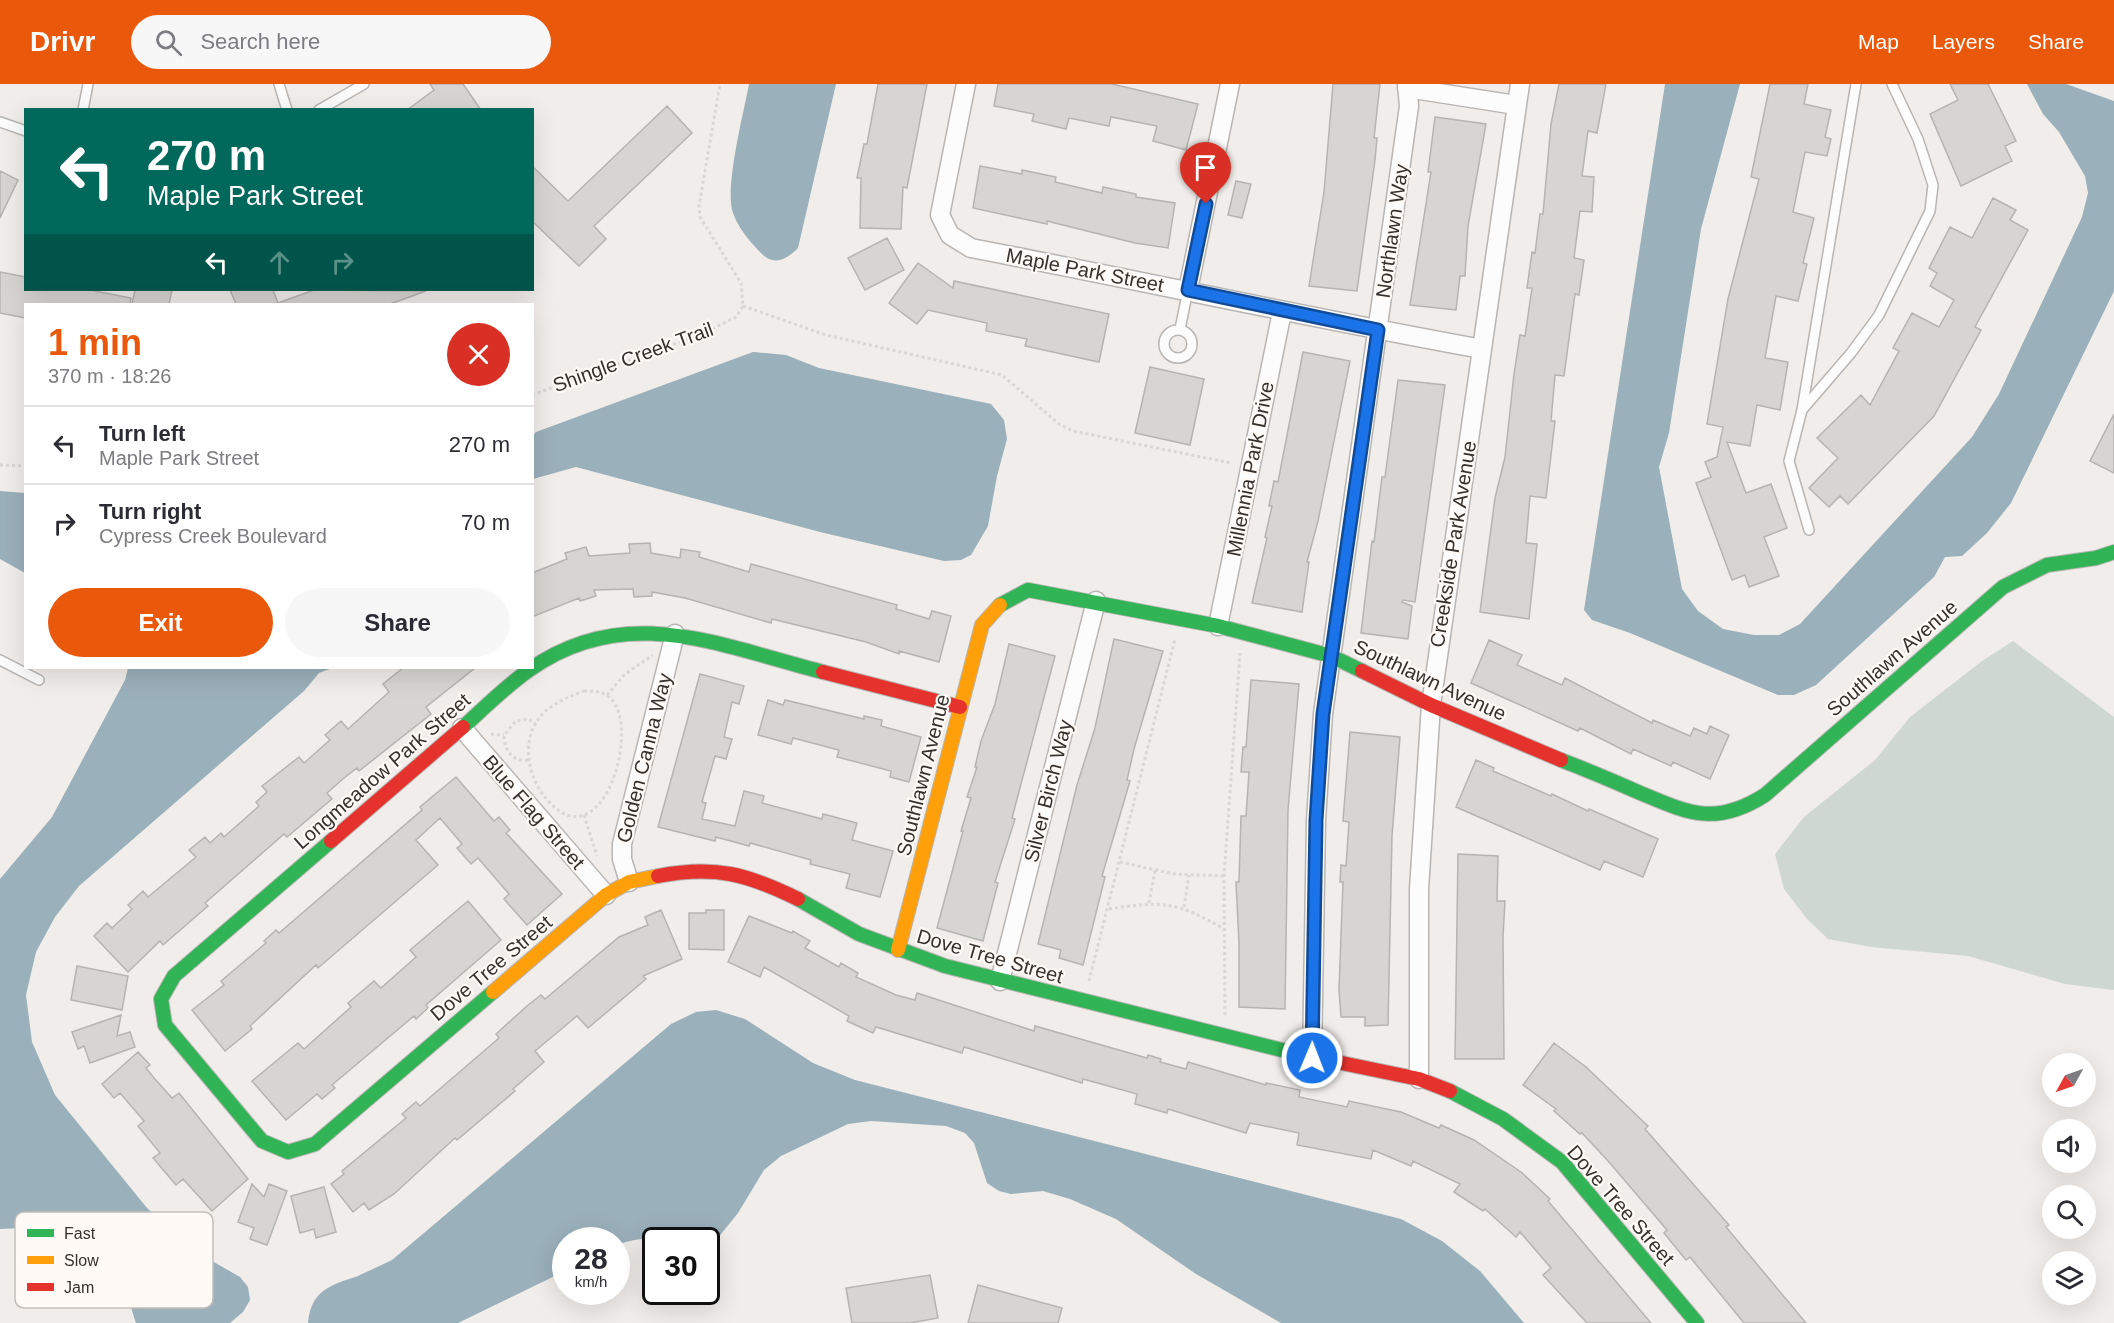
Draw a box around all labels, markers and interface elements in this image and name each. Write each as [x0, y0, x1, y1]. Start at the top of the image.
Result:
search box [131, 15, 551, 69]
text: Drivr [30, 26, 95, 57]
icon: search [152, 26, 185, 59]
text: Search here [200, 29, 320, 54]
text: Map [1858, 30, 1899, 53]
text: Layers [1932, 30, 1995, 53]
text: Share [2028, 30, 2084, 53]
icon: left [48, 132, 126, 210]
text: 270 m [147, 132, 266, 179]
pin [1180, 142, 1231, 204]
icon: arrive [1189, 151, 1222, 184]
street label: Northlawn Way [1372, 163, 1412, 299]
text: Maple Park Street [147, 181, 363, 211]
street label: Maple Park Street [1004, 244, 1166, 296]
icon: left [200, 246, 233, 279]
icon: ahead [263, 246, 296, 279]
icon: right [326, 246, 359, 279]
street label: Shingle Creek Trail [550, 318, 716, 396]
text: 1 min [48, 322, 142, 363]
button: close [447, 323, 510, 386]
text: 370 m · 18:26 [48, 365, 171, 387]
street label: Millennia Park Drive [1222, 380, 1278, 558]
text: Turn left [99, 421, 185, 446]
icon: left [48, 429, 81, 462]
text: 270 m [449, 432, 510, 457]
street label: Creekside Park Avenue [1426, 439, 1480, 649]
text: Maple Park Street [99, 447, 259, 469]
text: Turn right [99, 499, 201, 524]
icon: right [48, 507, 81, 540]
text: 70 m [461, 510, 510, 535]
text: Cypress Creek Boulevard [99, 525, 327, 547]
button: Exit [48, 588, 273, 657]
button: Share [285, 588, 510, 657]
street label: Southlawn Avenue [1822, 595, 1962, 721]
street label: Southlawn Avenue [1350, 635, 1510, 725]
street label: Golden Canna Way [612, 671, 676, 845]
street label: Longmeadow Park Street [290, 688, 475, 853]
street label: Southlawn Avenue [892, 692, 954, 858]
street label: Silver Birch Way [1020, 718, 1076, 864]
street label: Blue Flag Street [479, 751, 590, 874]
street label: Dove Tree Street [426, 911, 556, 1025]
street label: Dove Tree Street [914, 925, 1066, 988]
position arrow [1280, 1026, 1344, 1090]
north arrow [2042, 1053, 2096, 1107]
map controls [2042, 1053, 2096, 1305]
button: sound [2042, 1119, 2096, 1173]
street label: Dove Tree Street [1563, 1141, 1679, 1270]
button: search [2042, 1185, 2096, 1239]
legend [15, 1212, 213, 1308]
text: Fast [64, 1225, 96, 1242]
speed limit sign: 30 [642, 1227, 720, 1305]
text: 28 [574, 1242, 608, 1275]
button: layers [2042, 1251, 2096, 1305]
text: Slow [64, 1252, 99, 1269]
text: km/h [575, 1273, 607, 1290]
text: Jam [64, 1279, 94, 1296]

